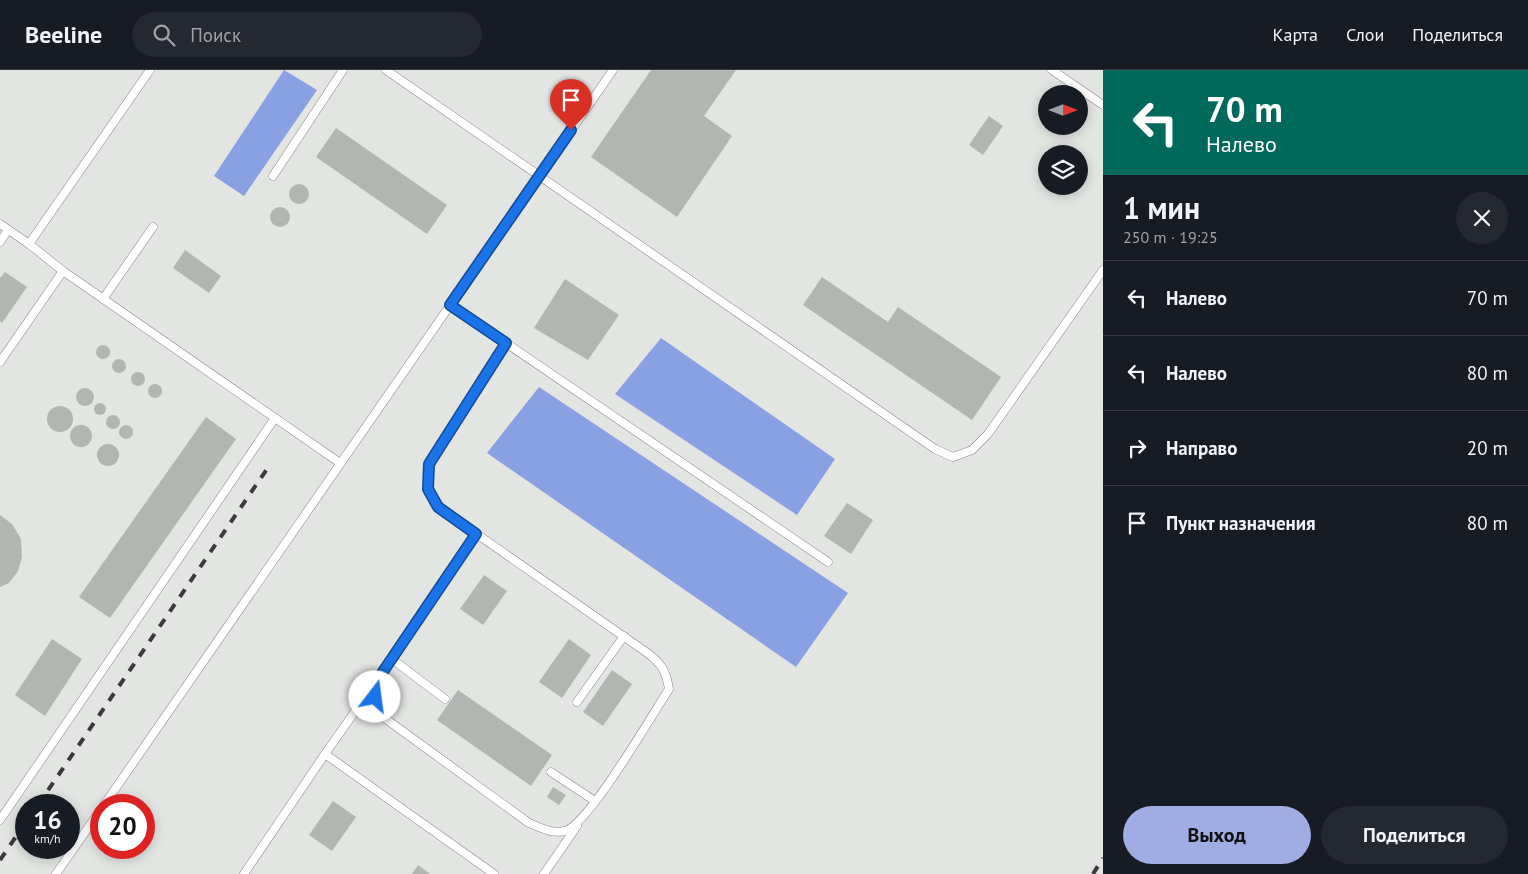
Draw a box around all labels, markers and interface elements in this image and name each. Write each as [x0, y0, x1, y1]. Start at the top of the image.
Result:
search box [132, 12, 482, 57]
text: Beeline [25, 19, 102, 50]
icon: search [150, 21, 178, 49]
text: Поиск [190, 23, 241, 47]
text: Карта [1273, 23, 1318, 46]
text: Слои [1346, 23, 1384, 46]
text: Поделиться [1412, 23, 1503, 46]
pin [550, 79, 592, 130]
north arrow [1038, 85, 1088, 135]
map controls [1038, 85, 1088, 195]
icon: arrive [557, 86, 585, 114]
text: 70 m [1206, 86, 1283, 132]
icon: left [1123, 90, 1188, 155]
text: Налево [1206, 130, 1277, 158]
button: layers [1038, 145, 1088, 195]
text: 1 мин [1123, 188, 1200, 227]
button: close [1456, 192, 1508, 244]
text: 250 m · 19:25 [1123, 227, 1218, 247]
icon: left [1123, 284, 1151, 312]
text: Налево [1166, 286, 1227, 310]
text: 70 m [1467, 286, 1508, 310]
icon: left [1123, 359, 1151, 387]
text: Налево [1166, 361, 1227, 385]
text: 80 m [1467, 361, 1508, 385]
icon: right [1123, 434, 1151, 462]
text: Направо [1166, 436, 1237, 460]
text: 20 m [1467, 436, 1508, 460]
icon: arrive [1123, 509, 1151, 537]
text: Пункт назначения [1166, 511, 1316, 535]
text: 80 m [1467, 511, 1508, 535]
position arrow [348, 670, 400, 722]
speed limit sign: 20 [90, 794, 155, 859]
text: 16 [33, 804, 62, 836]
button: Выход [1123, 806, 1311, 864]
button: Поделиться [1321, 806, 1508, 864]
text: km/h [34, 831, 61, 846]

